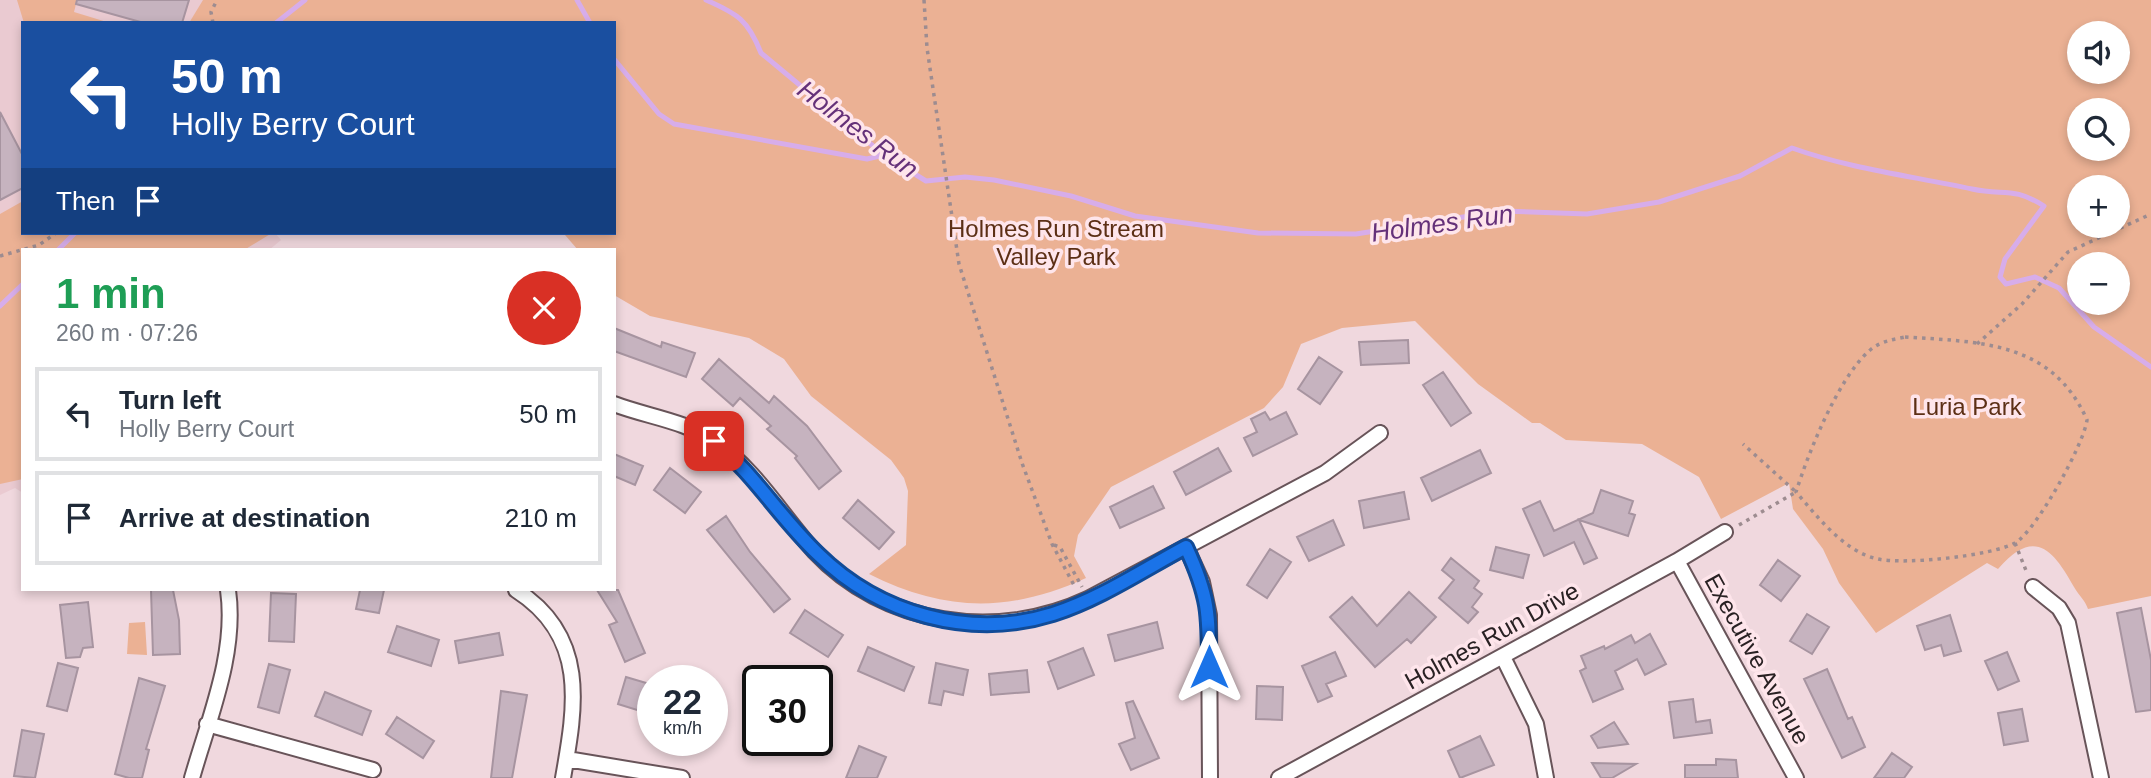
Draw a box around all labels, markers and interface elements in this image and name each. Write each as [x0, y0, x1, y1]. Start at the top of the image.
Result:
map controls [2067, 21, 2130, 315]
button: sound [2067, 21, 2130, 84]
icon: left [56, 49, 147, 140]
text: 50 m [171, 49, 283, 103]
water label: Holmes Run [792, 74, 924, 184]
button: search [2067, 98, 2130, 161]
text: Holly Berry Court [171, 106, 415, 142]
button: + [2067, 175, 2130, 238]
icon: arrive [129, 182, 167, 220]
text: Then [56, 186, 115, 216]
water label: Holmes Run [1369, 198, 1515, 248]
park label: Holmes Run Stream Valley Park [948, 215, 1164, 270]
button: − [2067, 252, 2130, 315]
text: 1 min [56, 270, 166, 317]
button: close [507, 271, 581, 345]
text: 260 m · 07:26 [56, 320, 198, 346]
text: Turn left [119, 385, 221, 415]
park label: Luria Park [1912, 393, 2023, 420]
icon: left [60, 395, 98, 433]
text: 50 m [519, 399, 577, 429]
pin [684, 411, 744, 471]
text: Holly Berry Court [119, 416, 294, 442]
icon: arrive [695, 422, 733, 460]
icon: arrive [60, 499, 98, 537]
text: Arrive at destination [119, 503, 370, 533]
text: 210 m [505, 503, 577, 533]
street label: Executive Avenue [1699, 569, 1815, 749]
street label: Holmes Run Drive [1400, 577, 1583, 695]
position arrow [1172, 630, 1246, 704]
speed limit sign: 30 [742, 665, 833, 756]
text: 22 [663, 682, 702, 721]
text: km/h [663, 718, 702, 738]

